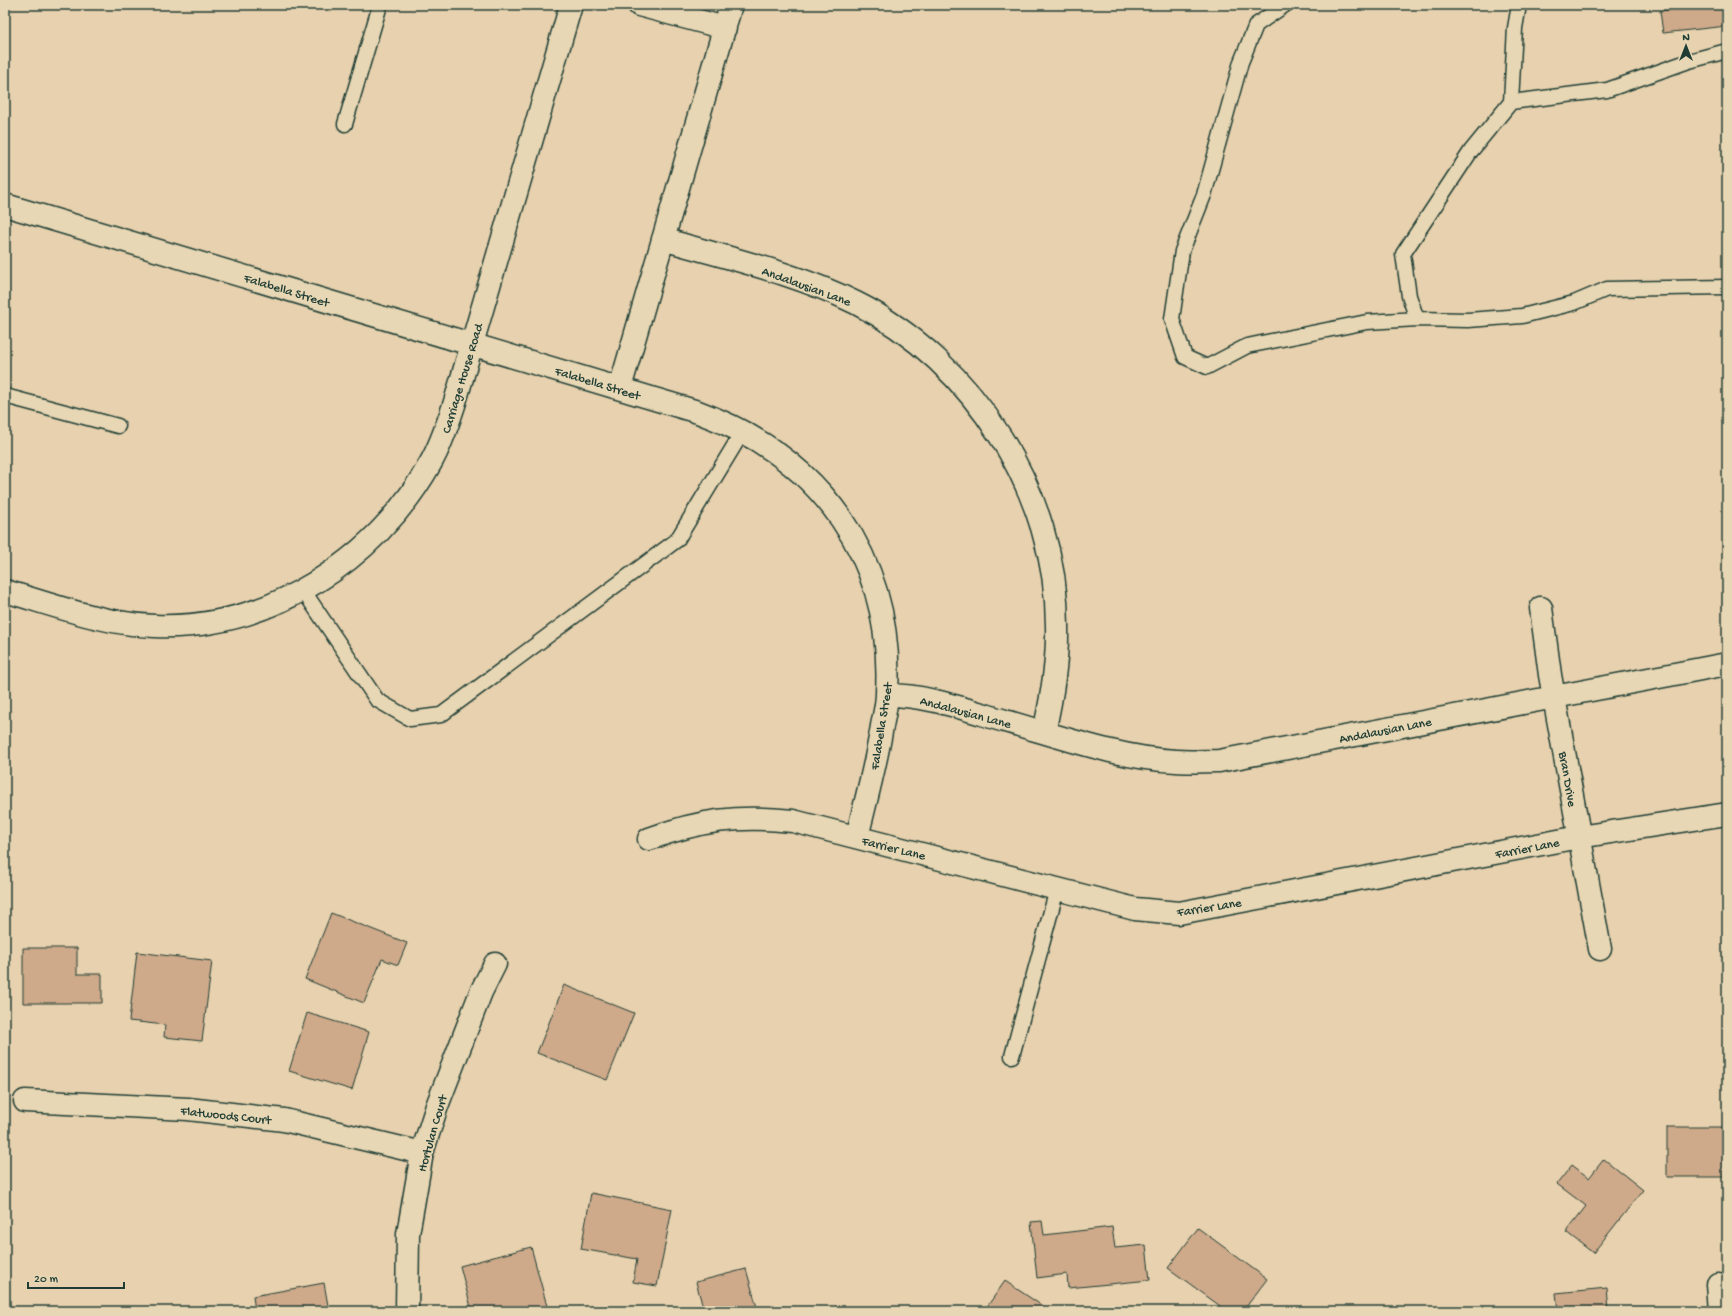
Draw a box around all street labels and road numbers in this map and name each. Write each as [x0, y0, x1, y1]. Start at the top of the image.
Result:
street label: Andalausian Lane [760, 264, 853, 311]
street label: Falabella Street [241, 271, 332, 312]
street label: Carriage House Road [440, 321, 488, 435]
street label: Falabella Street [552, 364, 643, 405]
street label: Falabella Street [868, 680, 897, 772]
street label: Andalausian Lane [918, 694, 1013, 733]
street label: Andalausian Lane [1338, 715, 1433, 748]
street label: Bran Drive [1554, 750, 1579, 809]
street label: Farrier Lane [859, 834, 927, 865]
street label: Farrier Lane [1493, 836, 1561, 863]
street label: Farrier Lane [1175, 896, 1243, 921]
street label: Hortulan Court [415, 1092, 452, 1174]
street label: Flatwoods Court [179, 1104, 273, 1129]

